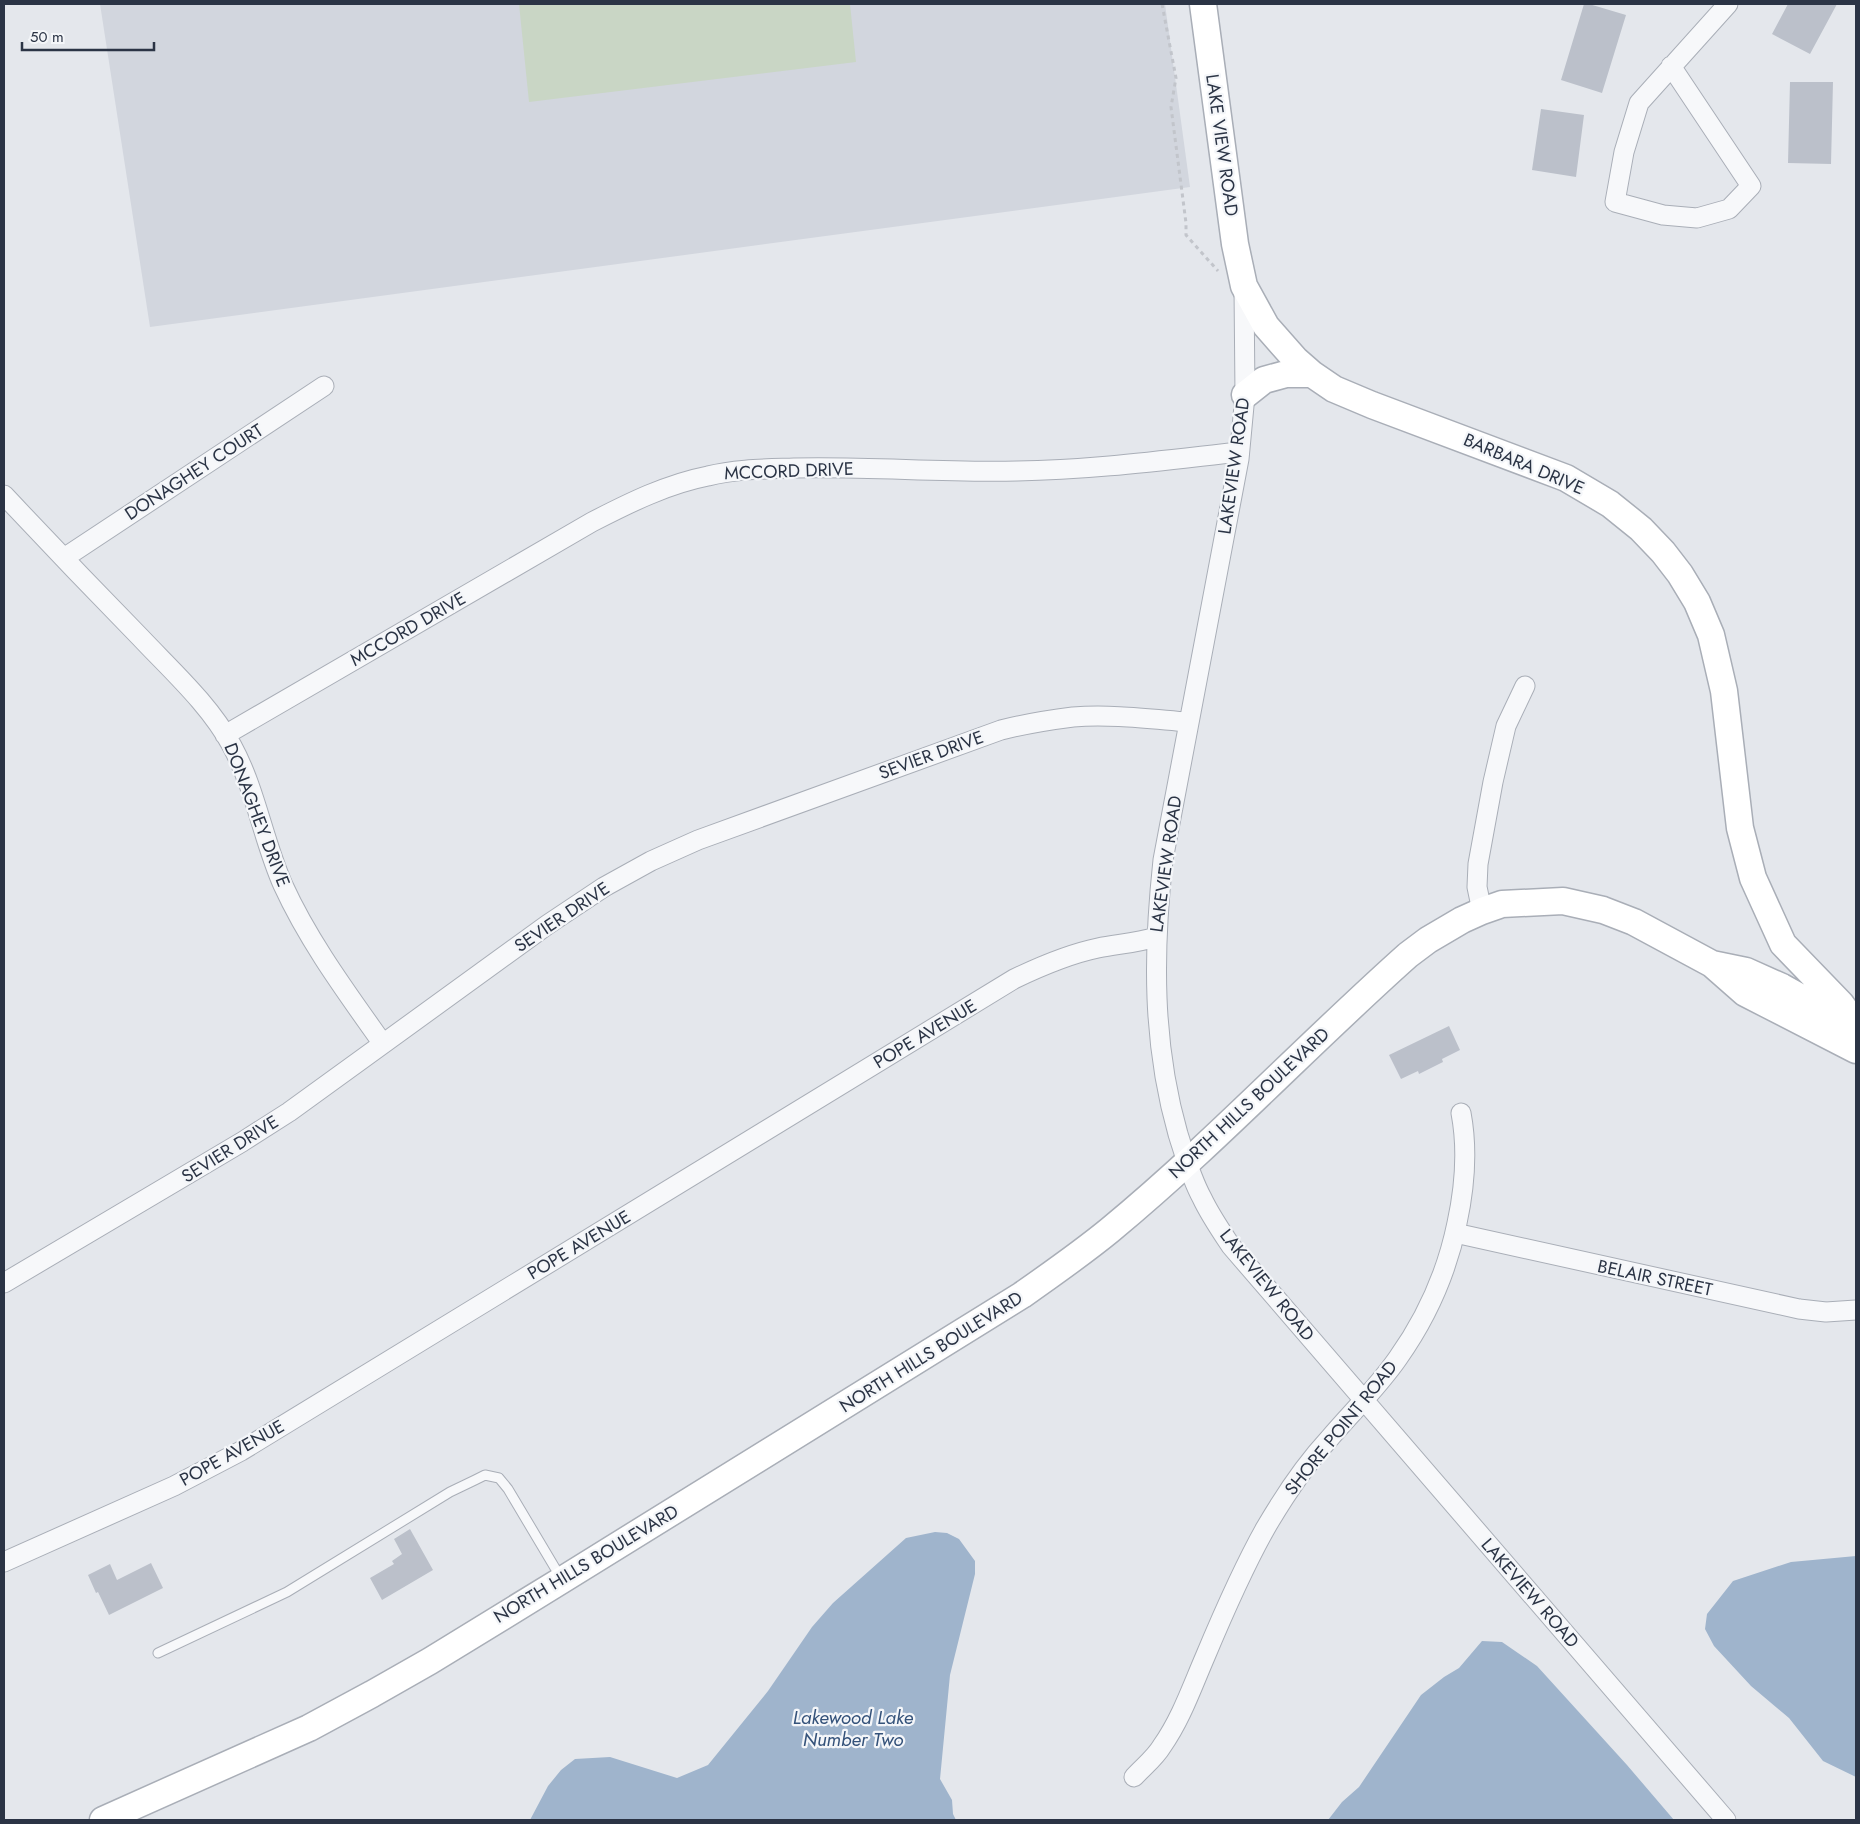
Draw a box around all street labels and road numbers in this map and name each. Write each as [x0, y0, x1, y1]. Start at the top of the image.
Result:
street label: LAKE VIEW ROAD [1199, 72, 1245, 218]
street label: LAKEVIEW ROAD [1212, 396, 1256, 536]
street label: DONAGHEY COURT [120, 417, 269, 527]
street label: BARBARA DRIVE [1459, 427, 1589, 501]
street label: MCCORD DRIVE [724, 456, 854, 486]
street label: MCCORD DRIVE [345, 585, 471, 673]
street label: SEVIER DRIVE [875, 724, 987, 786]
street label: DONAGHEY DRIVE [218, 739, 296, 891]
street label: LAKEVIEW ROAD [1144, 794, 1188, 934]
street label: SEVIER DRIVE [509, 875, 615, 959]
street label: POPE AVENUE [868, 993, 982, 1075]
street label: NORTH HILLS BOULEVARD [1163, 1021, 1335, 1185]
street label: SEVIER DRIVE [176, 1109, 284, 1189]
street label: POPE AVENUE [522, 1204, 636, 1286]
street label: LAKEVIEW ROAD [1214, 1223, 1320, 1347]
street label: BELAIR STREET [1595, 1253, 1715, 1303]
street label: NORTH HILLS BOULEVARD [834, 1285, 1028, 1419]
street label: SHORE POINT ROAD [1279, 1355, 1403, 1501]
street label: POPE AVENUE [175, 1413, 289, 1493]
street label: NORTH HILLS BOULEVARD [489, 1498, 683, 1630]
street label: LAKEVIEW ROAD [1475, 1532, 1585, 1654]

